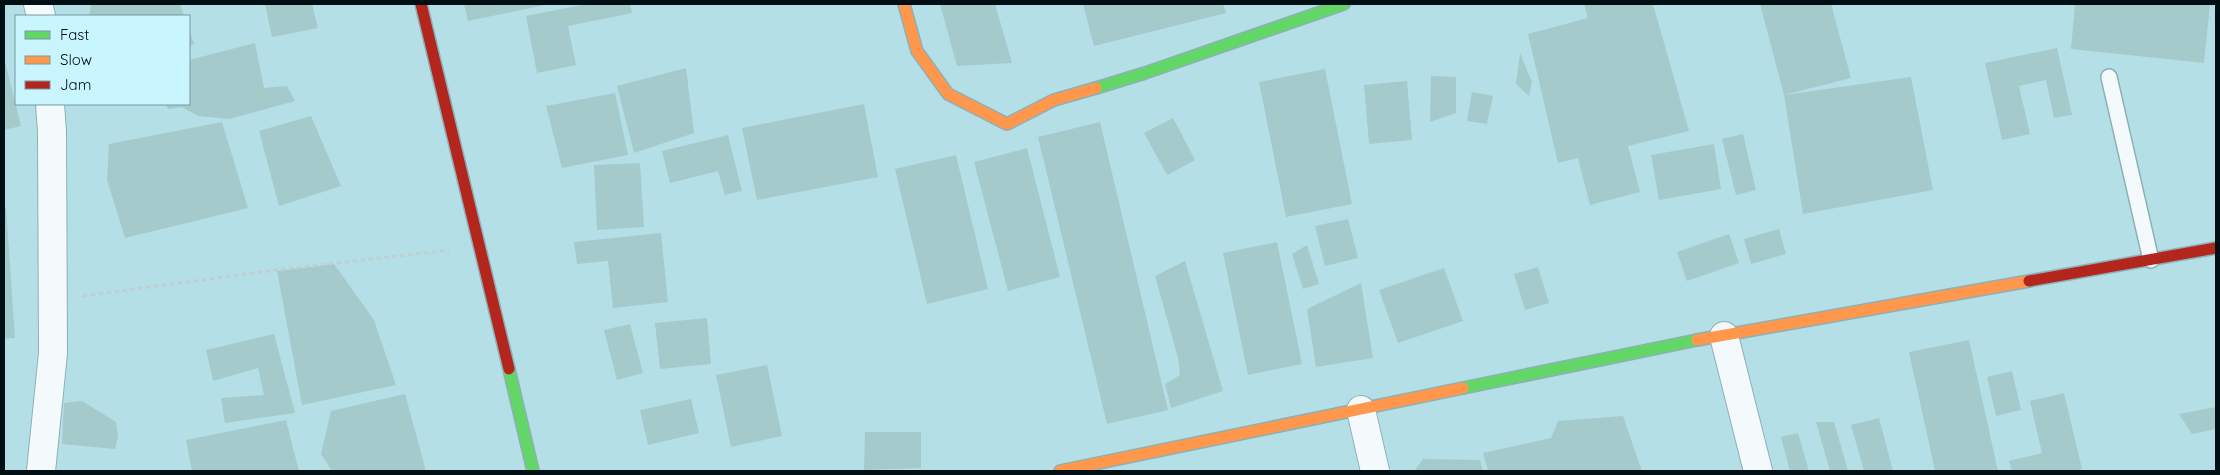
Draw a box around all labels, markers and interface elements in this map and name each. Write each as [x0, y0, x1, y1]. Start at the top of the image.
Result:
legend [15, 15, 190, 105]
text: Fast [60, 25, 89, 44]
text: Slow [60, 50, 92, 69]
text: Jam [60, 75, 91, 94]

